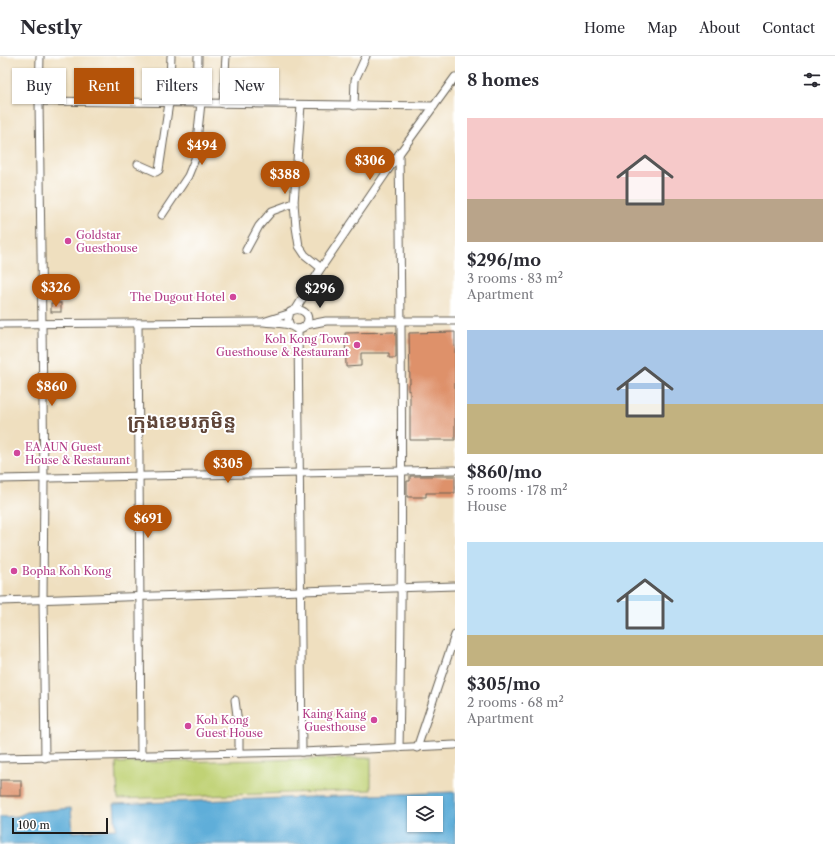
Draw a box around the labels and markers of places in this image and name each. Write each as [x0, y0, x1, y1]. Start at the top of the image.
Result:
pin: $494 [178, 132, 226, 166]
pin: $306 [346, 147, 394, 181]
pin: $388 [261, 161, 309, 195]
place label: Goldstar Guesthouse [76, 228, 138, 255]
marker: Goldstar Guesthouse [63, 236, 73, 246]
pin: $326 [32, 274, 80, 308]
pin: $296 [296, 275, 344, 309]
place label: The Dugout Hotel [130, 290, 226, 304]
marker: The Dugout Hotel [228, 292, 238, 302]
place label: Koh Kong Town Guesthouse & Restaurant [216, 332, 349, 359]
marker: Koh Kong Town Guesthouse & Restaurant [352, 340, 362, 350]
pin: $860 [28, 373, 76, 407]
place label: EA AUN Guest House & Restaurant [25, 440, 130, 467]
marker: EA AUN Guest House & Restaurant [12, 448, 22, 458]
pin: $305 [204, 450, 252, 484]
pin: $691 [124, 505, 172, 539]
place label: Bopha Koh Kong [22, 564, 111, 578]
marker: Bopha Koh Kong [9, 566, 19, 576]
place label: Kaing Kaing Guesthouse [302, 707, 366, 734]
place label: Koh Kong Guest House [196, 713, 263, 740]
marker: Kaing Kaing Guesthouse [369, 715, 379, 725]
marker: Koh Kong Guest House [183, 721, 193, 731]

